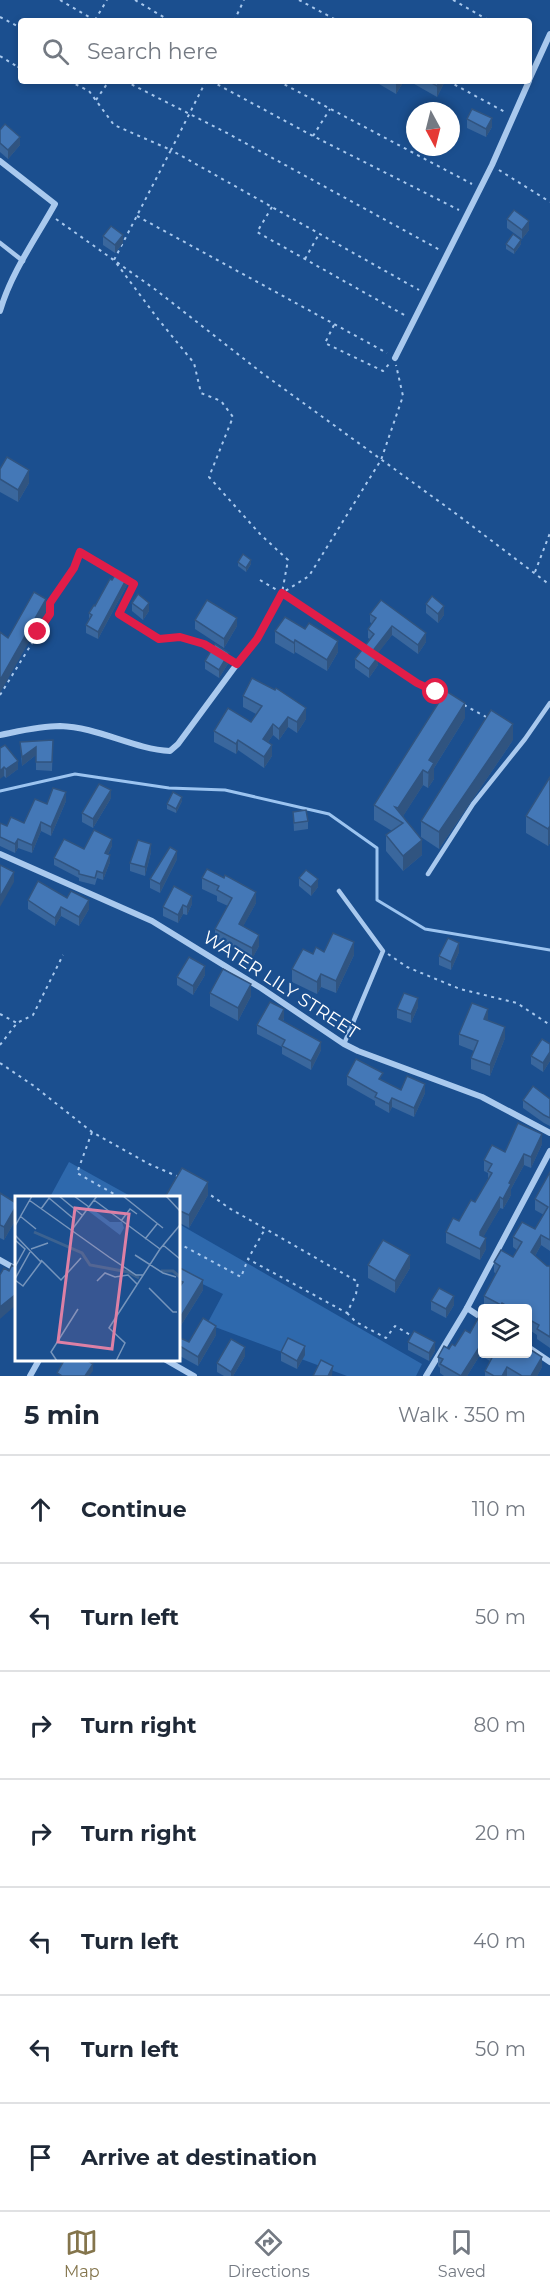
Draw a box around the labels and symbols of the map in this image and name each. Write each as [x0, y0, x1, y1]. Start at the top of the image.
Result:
north arrow [406, 102, 460, 156]
route end [24, 618, 50, 644]
route start [422, 678, 448, 704]
street label: WATER LILY STREET [199, 926, 364, 1044]
inset map [15, 1196, 180, 1361]

